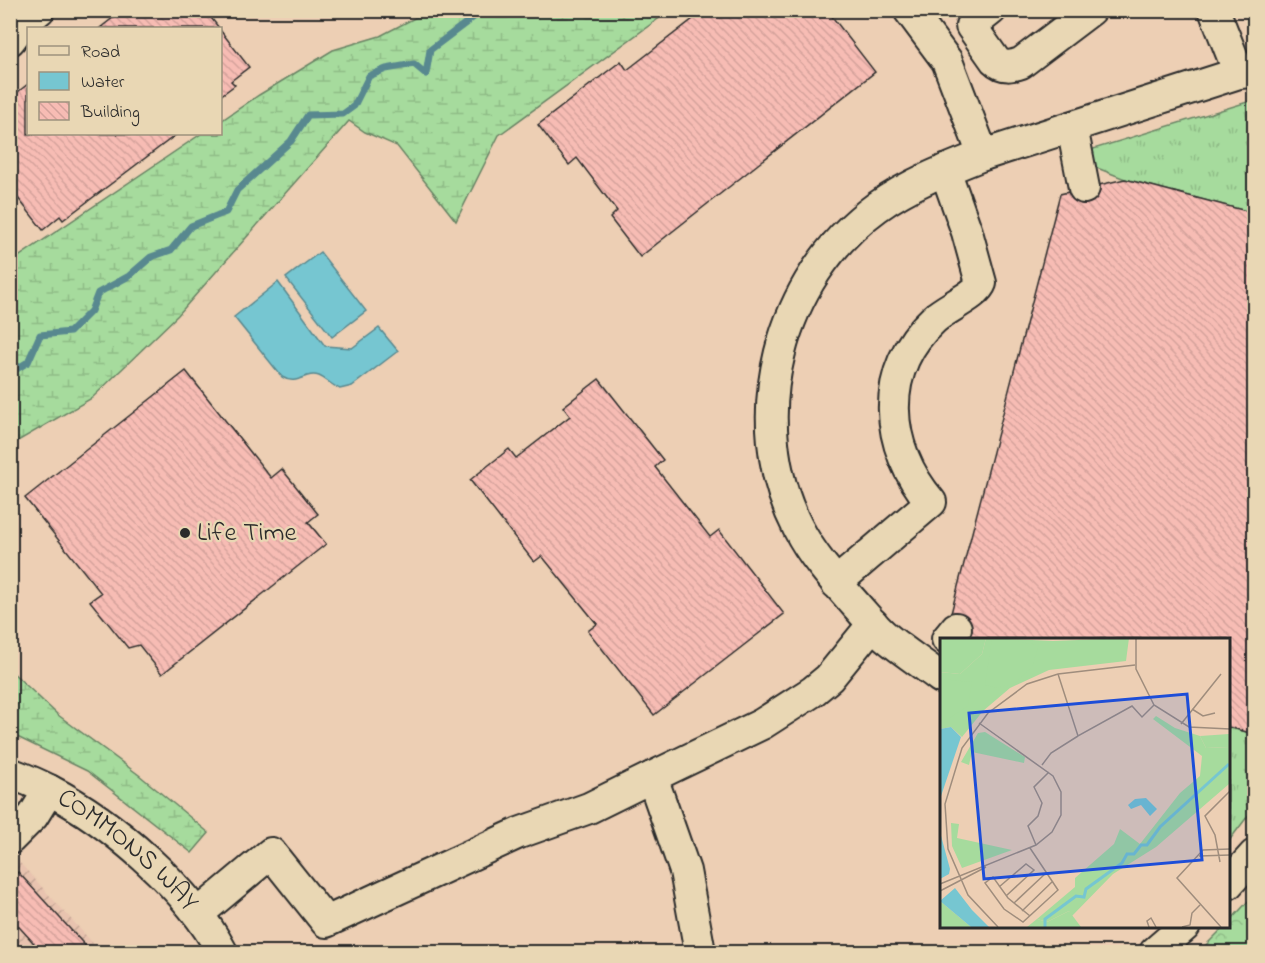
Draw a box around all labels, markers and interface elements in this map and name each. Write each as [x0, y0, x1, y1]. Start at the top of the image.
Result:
legend [27, 27, 222, 135]
text: Road [81, 40, 120, 66]
text: Water [81, 70, 125, 96]
text: Building [80, 100, 140, 127]
place label: Life Time [197, 514, 298, 553]
marker: Life Time [178, 526, 192, 540]
inset map [940, 638, 1229, 927]
street label: COMMONS WAY [50, 779, 208, 921]

